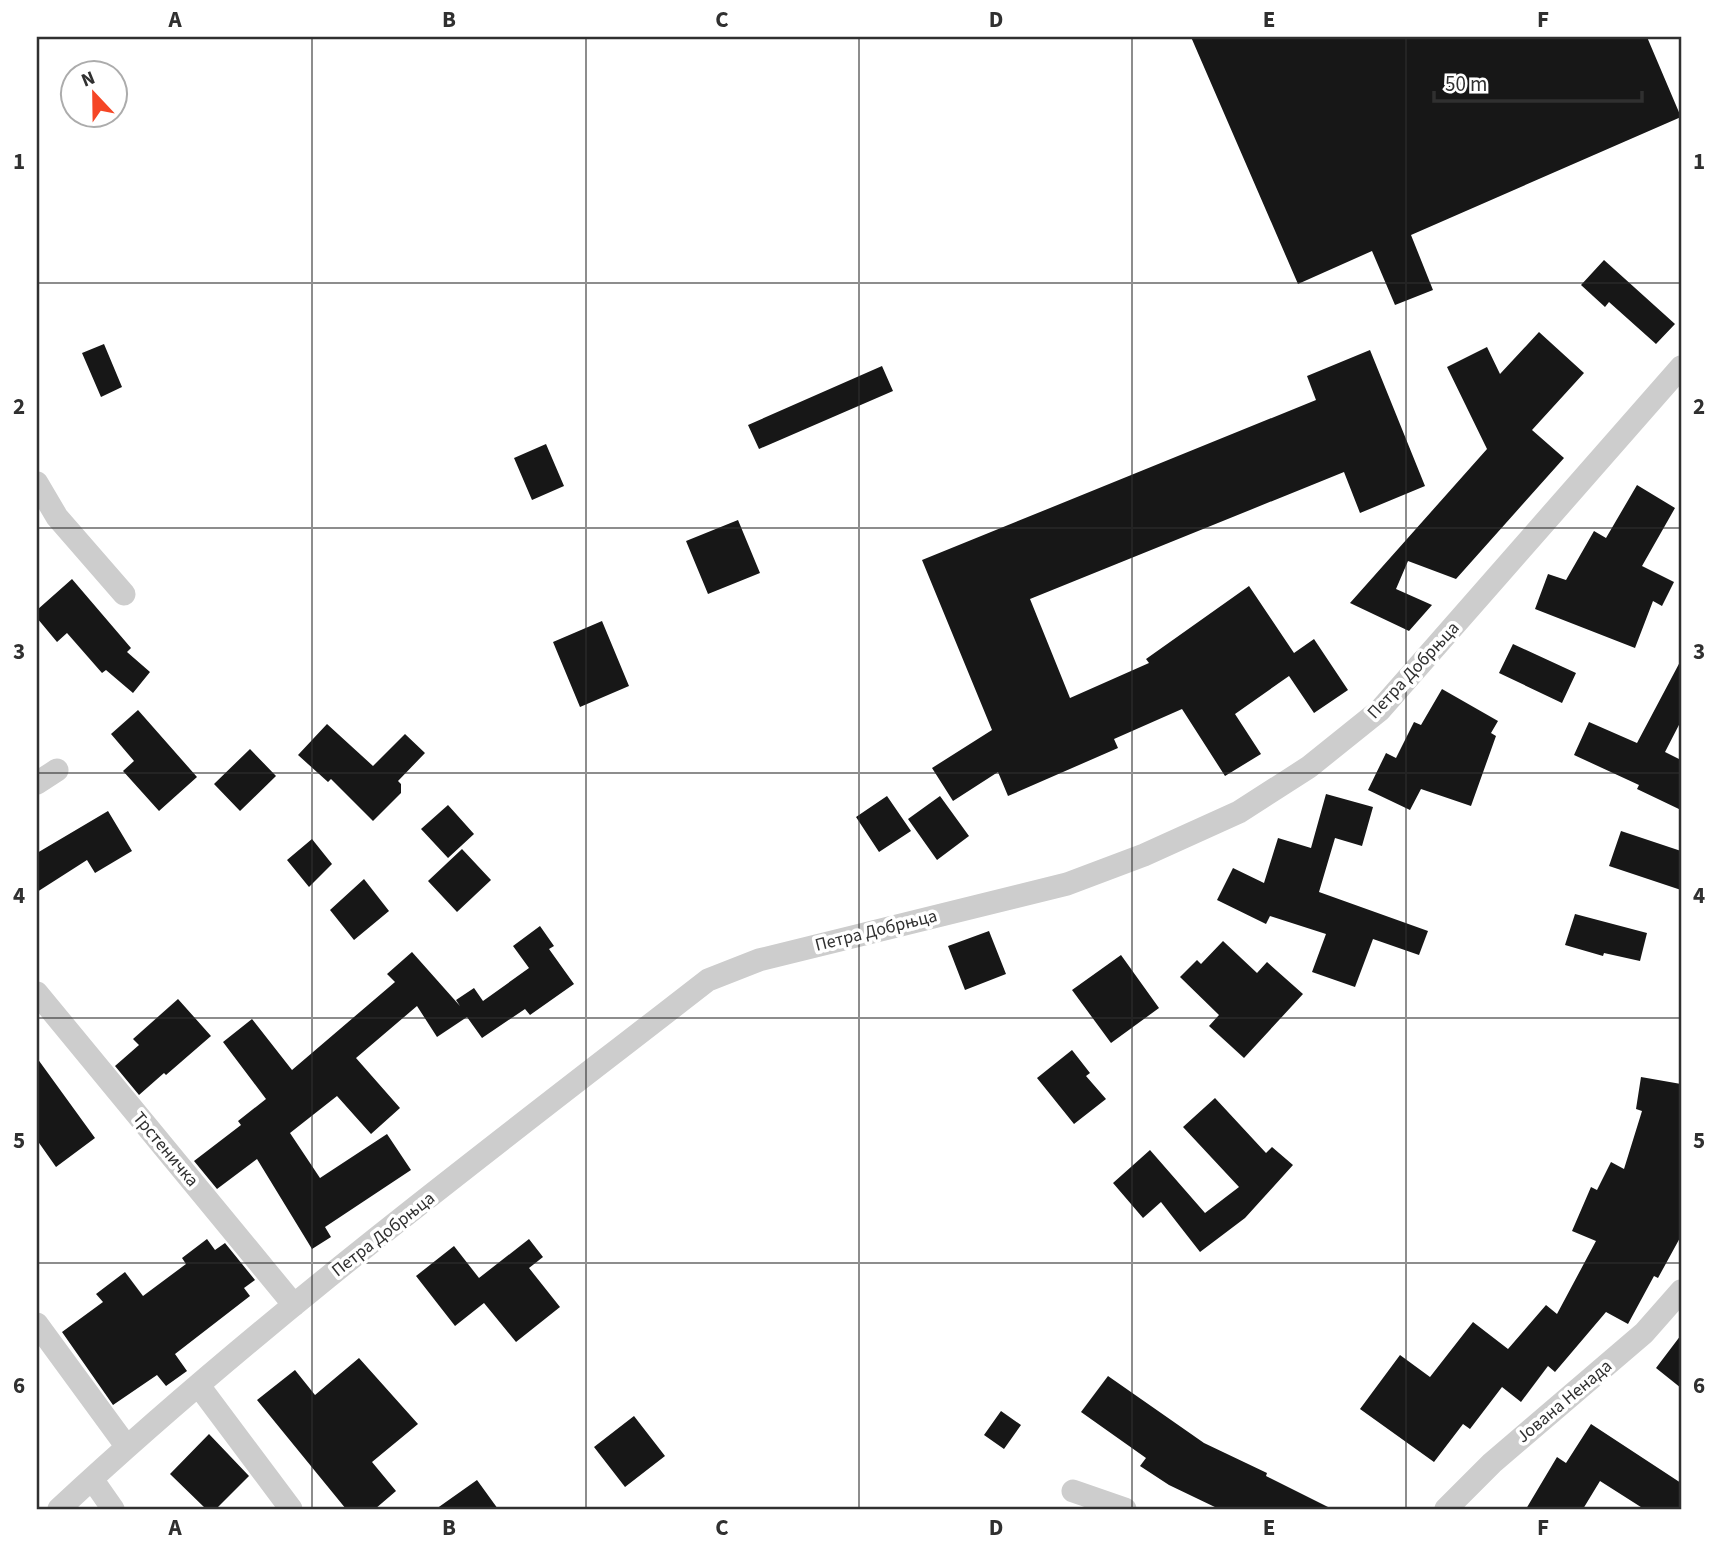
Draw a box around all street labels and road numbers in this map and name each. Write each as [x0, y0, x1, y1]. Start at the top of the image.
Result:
street label: Петра Добрњца [1362, 616, 1465, 725]
street label: Петра Добрњца [812, 903, 940, 958]
street label: Трстеничка [127, 1106, 204, 1192]
street label: Петра Добрњца [326, 1186, 440, 1283]
street label: Јована Ненада [1511, 1354, 1618, 1449]

